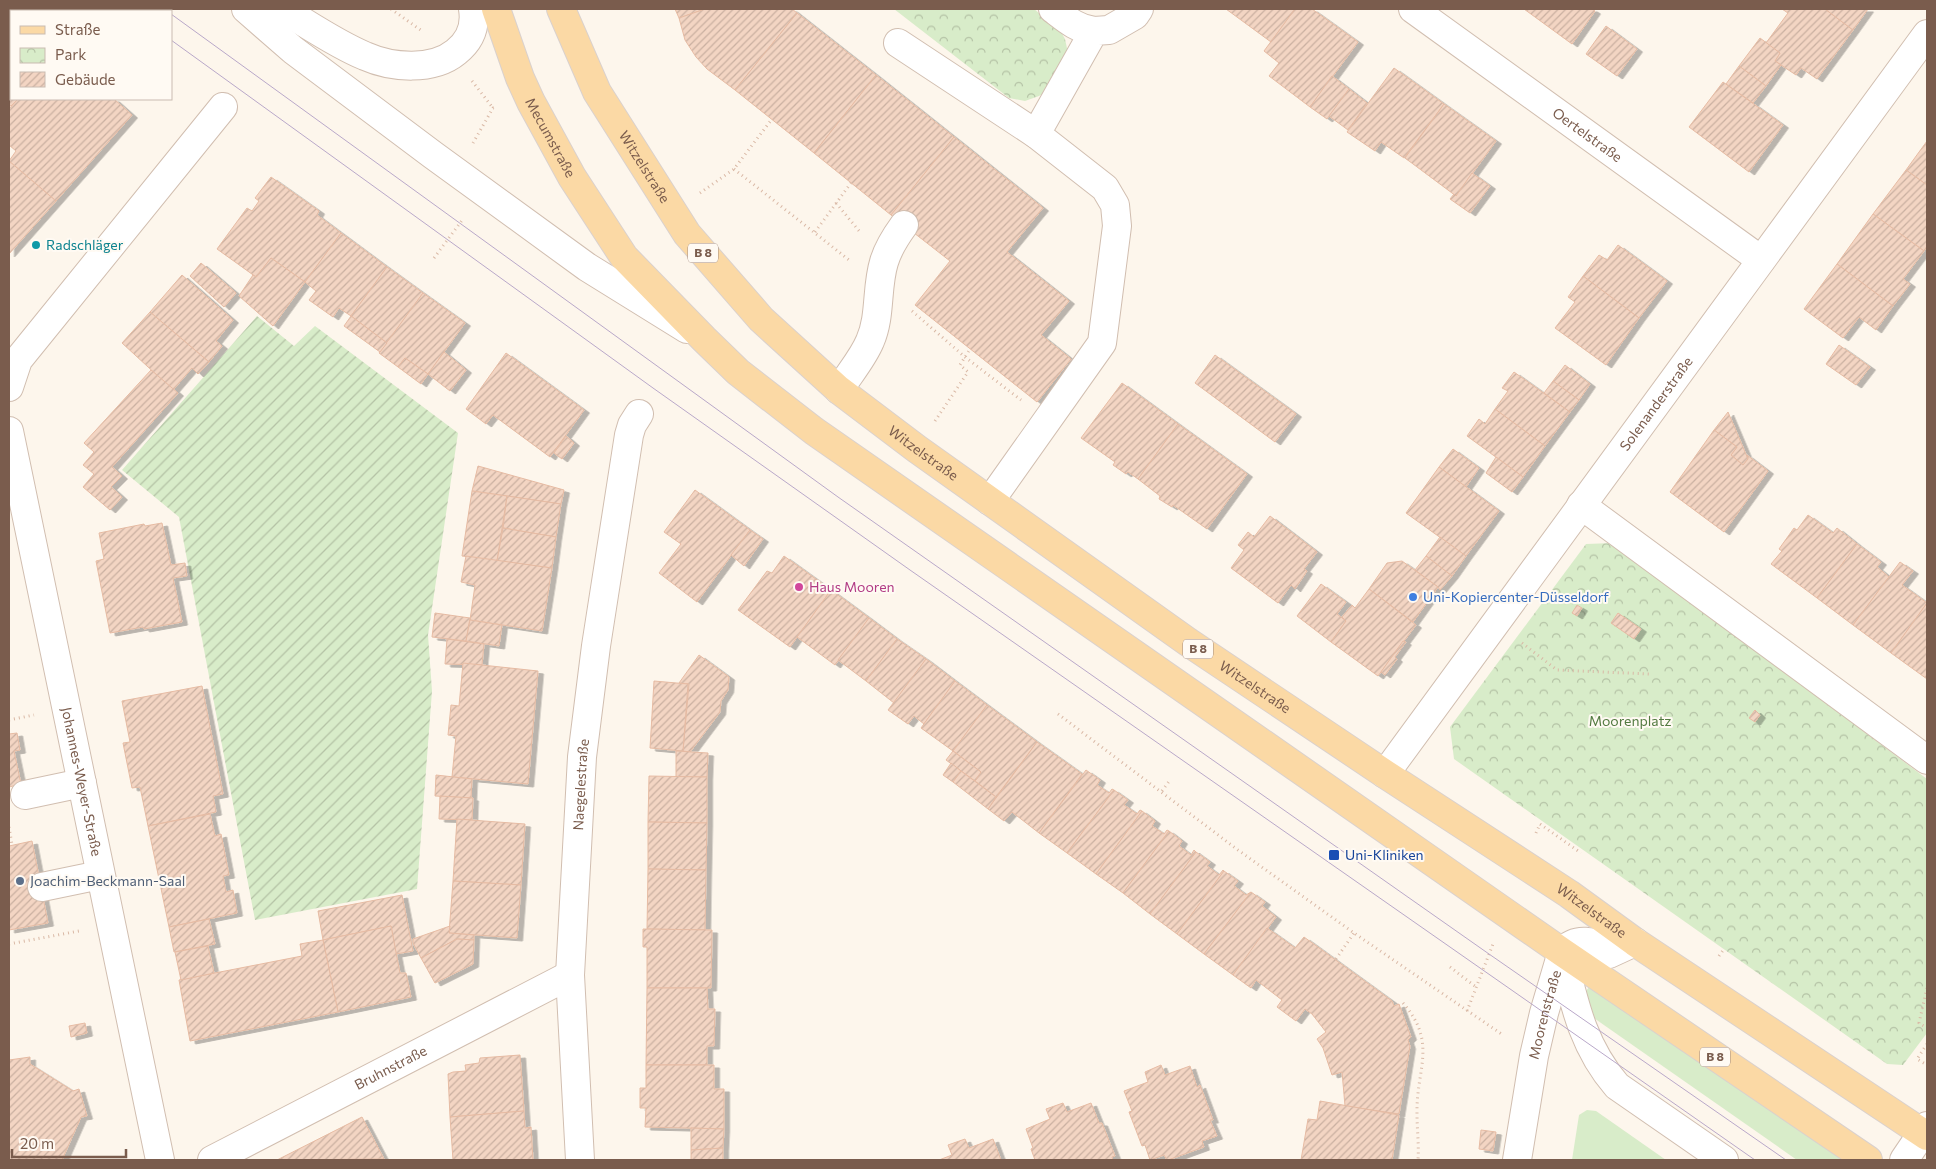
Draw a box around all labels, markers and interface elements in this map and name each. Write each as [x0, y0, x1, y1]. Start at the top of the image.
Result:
legend [10, 10, 172, 100]
text: Straße [55, 20, 101, 38]
text: Park [55, 45, 86, 63]
text: Gebäude [55, 70, 116, 88]
street label: Mecumstraße [522, 94, 580, 180]
street label: Oertelstraße [1550, 104, 1626, 165]
street label: Witzelstraße [616, 127, 674, 206]
place label: Radschläger [46, 236, 124, 253]
marker: Radschläger [30, 239, 42, 251]
road number: B 8 [688, 244, 718, 262]
street label: Solenanderstraße [1616, 353, 1696, 454]
street label: Witzelstraße [885, 421, 962, 484]
place label: Haus Mooren [809, 578, 895, 595]
marker: Haus Mooren [793, 581, 805, 593]
place label: Uni-Kopiercenter-Düsseldorf [1423, 588, 1609, 605]
marker: Uni-Kopiercenter-Düsseldorf [1407, 591, 1419, 603]
road number: B 8 [1183, 640, 1213, 659]
street label: Witzelstraße [1216, 657, 1294, 716]
street label: Johannes-Weyer-Straße [58, 705, 106, 857]
park label: Moorenplatz [1589, 712, 1671, 729]
street label: Naegelestraße [569, 738, 592, 831]
place label: Uni-Kliniken [1345, 846, 1424, 863]
marker: Uni-Kliniken [1327, 848, 1341, 862]
place label: Joachim-Beckmann-Saal [30, 872, 185, 889]
marker: Joachim-Beckmann-Saal [14, 875, 26, 887]
street label: Witzelstraße [1554, 879, 1630, 941]
street label: Moorenstraße [1525, 968, 1564, 1061]
street label: Bruhnstraße [351, 1042, 429, 1093]
road number: B 8 [1700, 1048, 1730, 1066]
scale bar [12, 1126, 126, 1158]
text: 20 m [20, 1134, 54, 1152]

